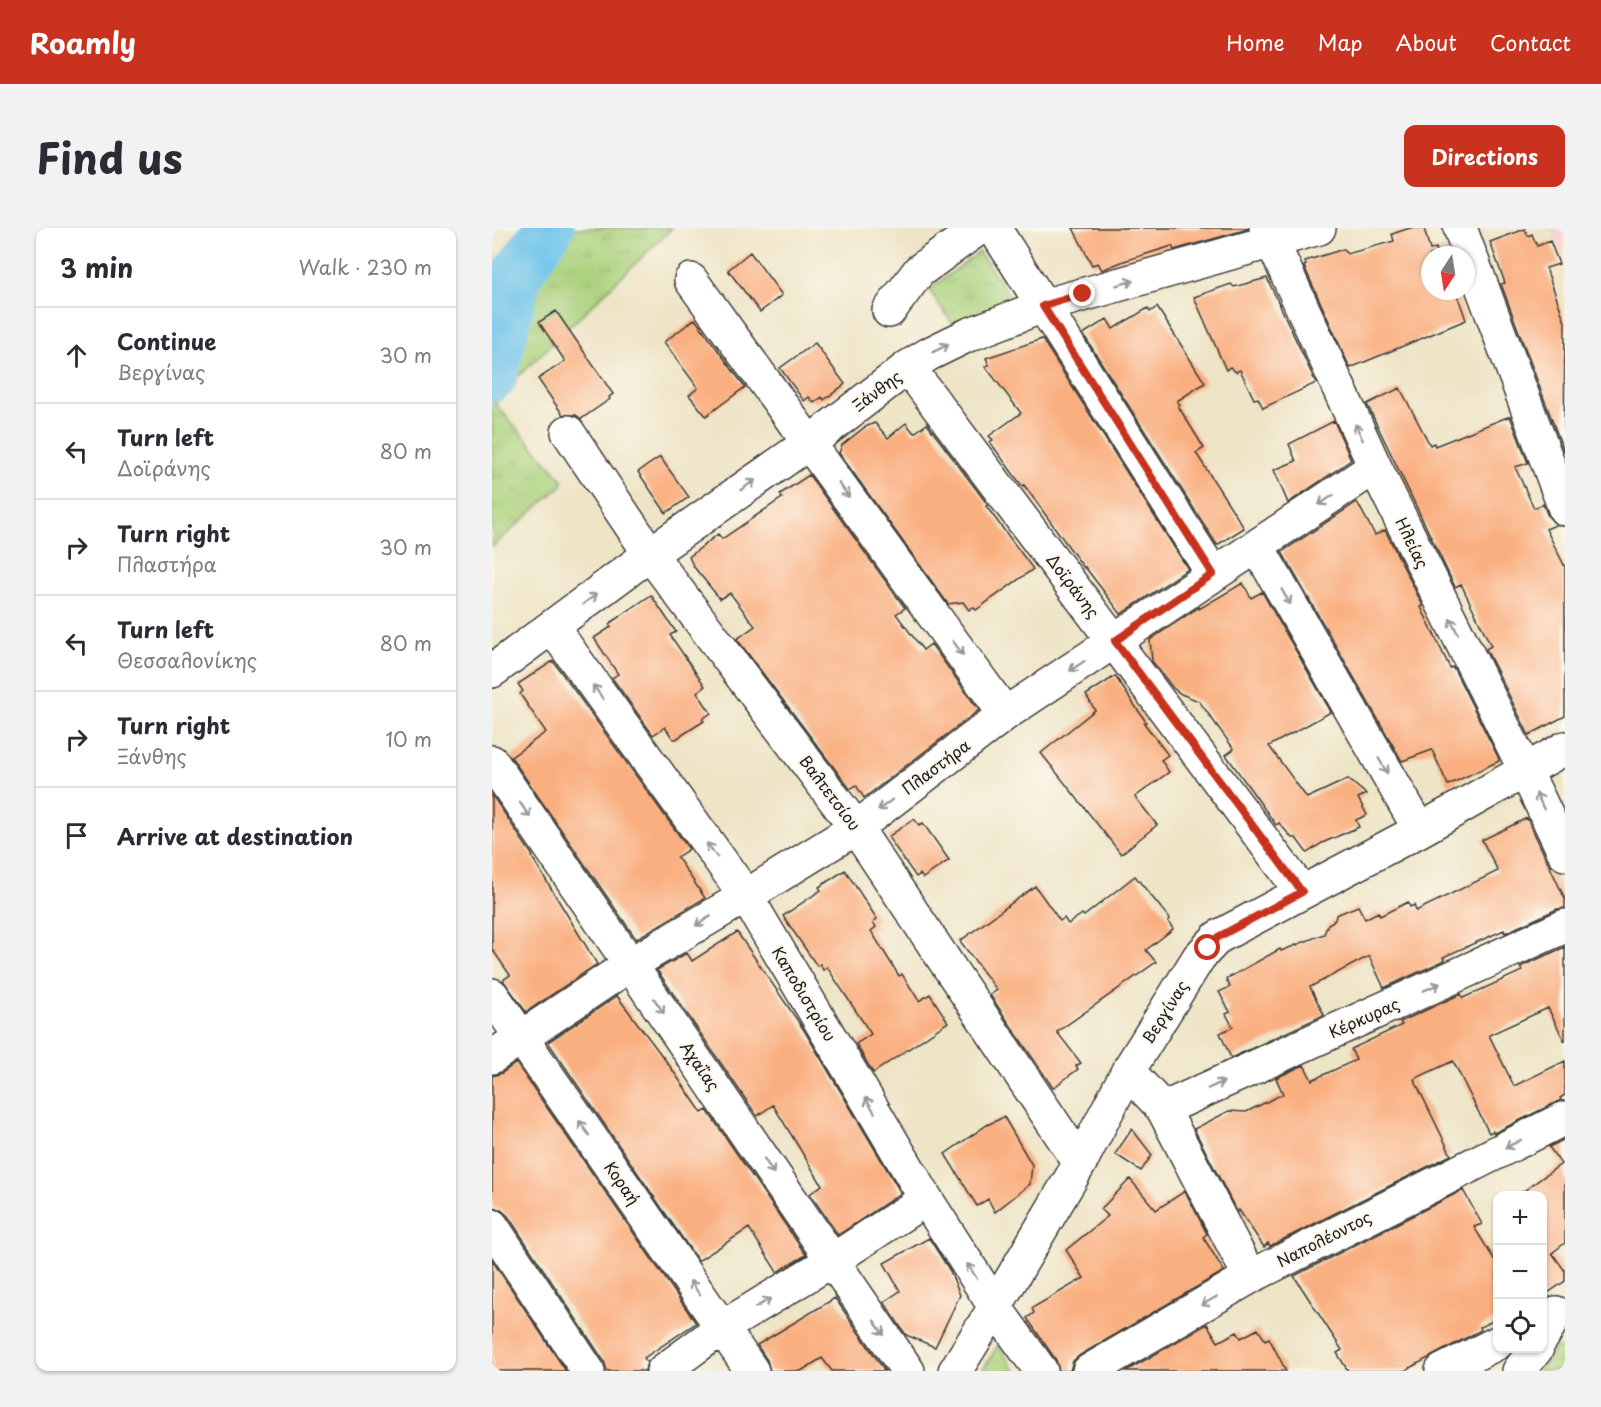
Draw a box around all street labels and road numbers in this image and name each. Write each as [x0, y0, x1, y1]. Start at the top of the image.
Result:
street label: Ξάνθης [847, 364, 906, 417]
street label: Ηλείας [1390, 513, 1436, 572]
street label: Δοϊράνης [1042, 548, 1106, 623]
street label: Πλαστήρα [896, 733, 975, 800]
street label: Βαλτετσίου [795, 750, 867, 835]
street label: Καποδιστρίου [767, 942, 843, 1045]
street label: Βεργίνας [1135, 975, 1193, 1048]
street label: Κέρκυρας [1324, 991, 1403, 1043]
street label: Αχαΐας [675, 1036, 726, 1095]
street label: Κοραή [599, 1156, 647, 1209]
street label: Ναπολέοντος [1272, 1204, 1375, 1272]

